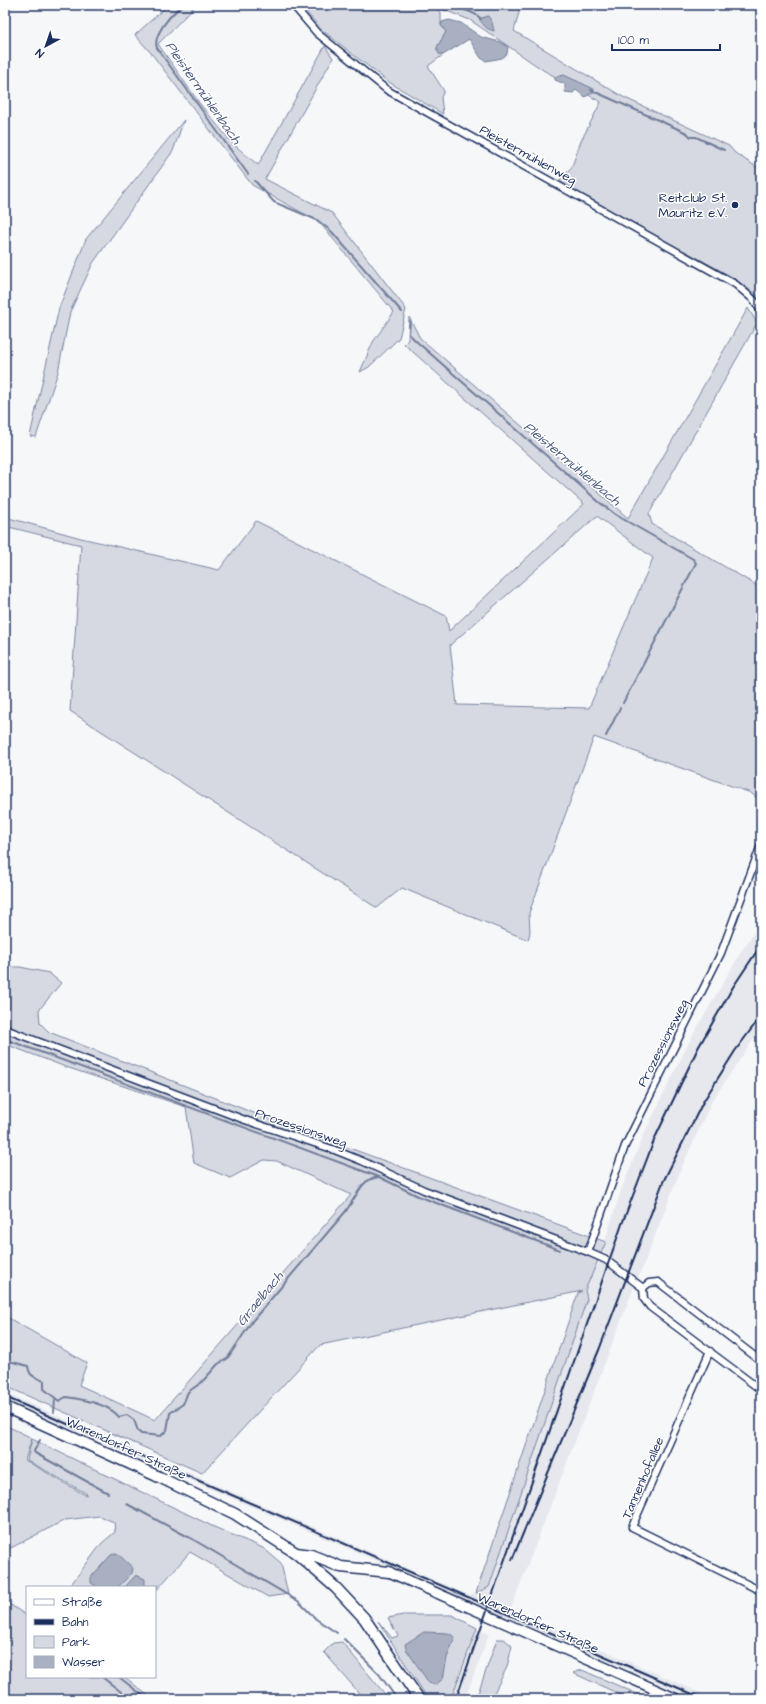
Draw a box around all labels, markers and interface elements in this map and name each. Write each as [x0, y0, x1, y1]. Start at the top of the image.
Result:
north arrow [26, 26, 66, 66]
scale bar [612, 26, 720, 52]
text: 100 m [618, 32, 649, 49]
water label: Pleistermühlenbach [160, 38, 247, 149]
text: N [32, 45, 47, 61]
street label: Pleistermühlenweg [476, 121, 580, 190]
place label: Reitclub St. Mauritz e.V. [658, 189, 727, 222]
marker: Reitclub St. Mauritz e.V. [730, 200, 740, 210]
water label: Pleistermühlenbach [519, 417, 626, 511]
street label: Prozessionsweg [633, 996, 694, 1090]
street label: Prozessionsweg [252, 1104, 350, 1153]
water label: Graelbach [232, 1267, 289, 1331]
street label: Warendorfer Straße [63, 1412, 189, 1484]
street label: Tannenhofallee [618, 1434, 668, 1522]
legend [26, 1586, 156, 1678]
street label: Warendorfer Straße [474, 1588, 602, 1658]
text: Straße [62, 1594, 103, 1611]
text: Bahn [62, 1614, 89, 1631]
text: Park [62, 1634, 90, 1651]
text: Wasser [62, 1654, 105, 1671]

